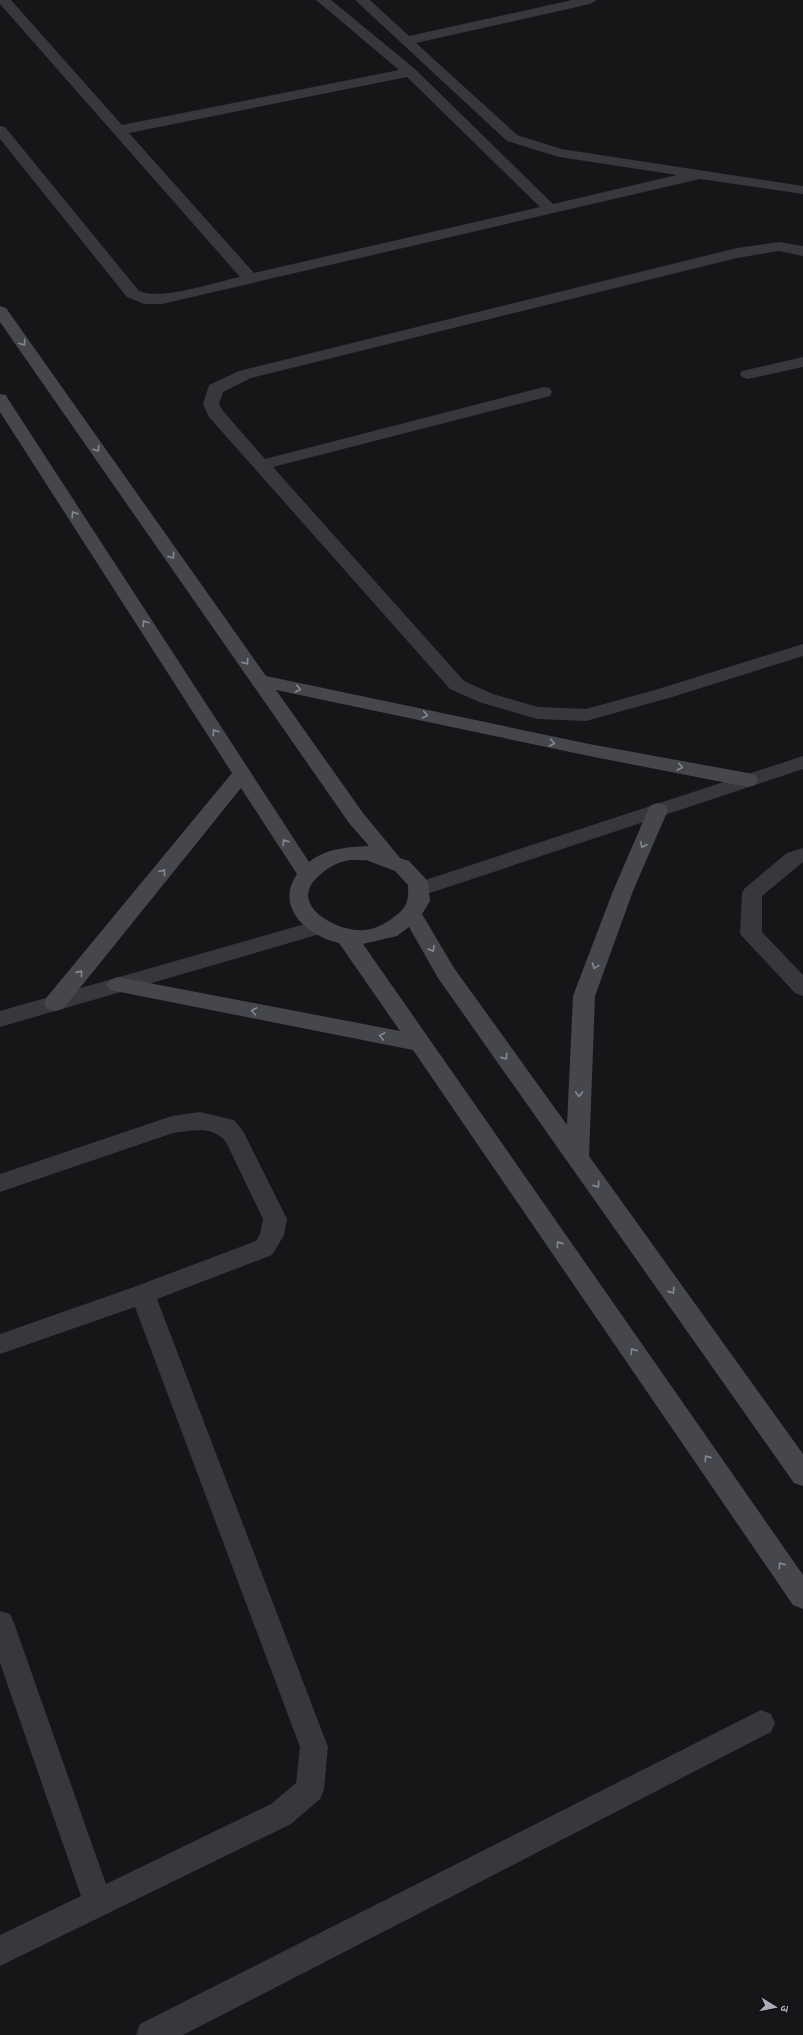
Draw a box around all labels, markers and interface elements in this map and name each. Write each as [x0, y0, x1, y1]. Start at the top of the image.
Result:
one-way arrow [18, 338, 25, 345]
one-way arrow [92, 445, 100, 452]
one-way arrow [71, 511, 79, 518]
one-way arrow [167, 551, 174, 558]
one-way arrow [142, 620, 150, 627]
one-way arrow [241, 658, 249, 665]
one-way arrow [295, 685, 301, 693]
one-way arrow [422, 711, 428, 719]
one-way arrow [213, 729, 220, 736]
one-way arrow [549, 738, 556, 746]
one-way arrow [677, 763, 683, 771]
one-way arrow [283, 839, 290, 846]
one-way arrow [640, 841, 648, 849]
one-way arrow [158, 870, 165, 877]
one-way arrow [427, 945, 435, 952]
one-way arrow [591, 963, 599, 970]
one-way arrow [76, 970, 83, 977]
one-way arrow [251, 1007, 257, 1016]
one-way arrow [379, 1032, 385, 1041]
one-way arrow [500, 1052, 507, 1059]
one-way arrow [575, 1091, 584, 1097]
one-way arrow [592, 1181, 599, 1188]
one-way arrow [556, 1241, 564, 1248]
one-way arrow [667, 1287, 674, 1294]
one-way arrow [630, 1348, 638, 1355]
one-way arrow [704, 1455, 712, 1462]
one-way arrow [778, 1562, 786, 1569]
north arrow [755, 1987, 795, 2027]
text: उ [778, 2005, 790, 2013]

